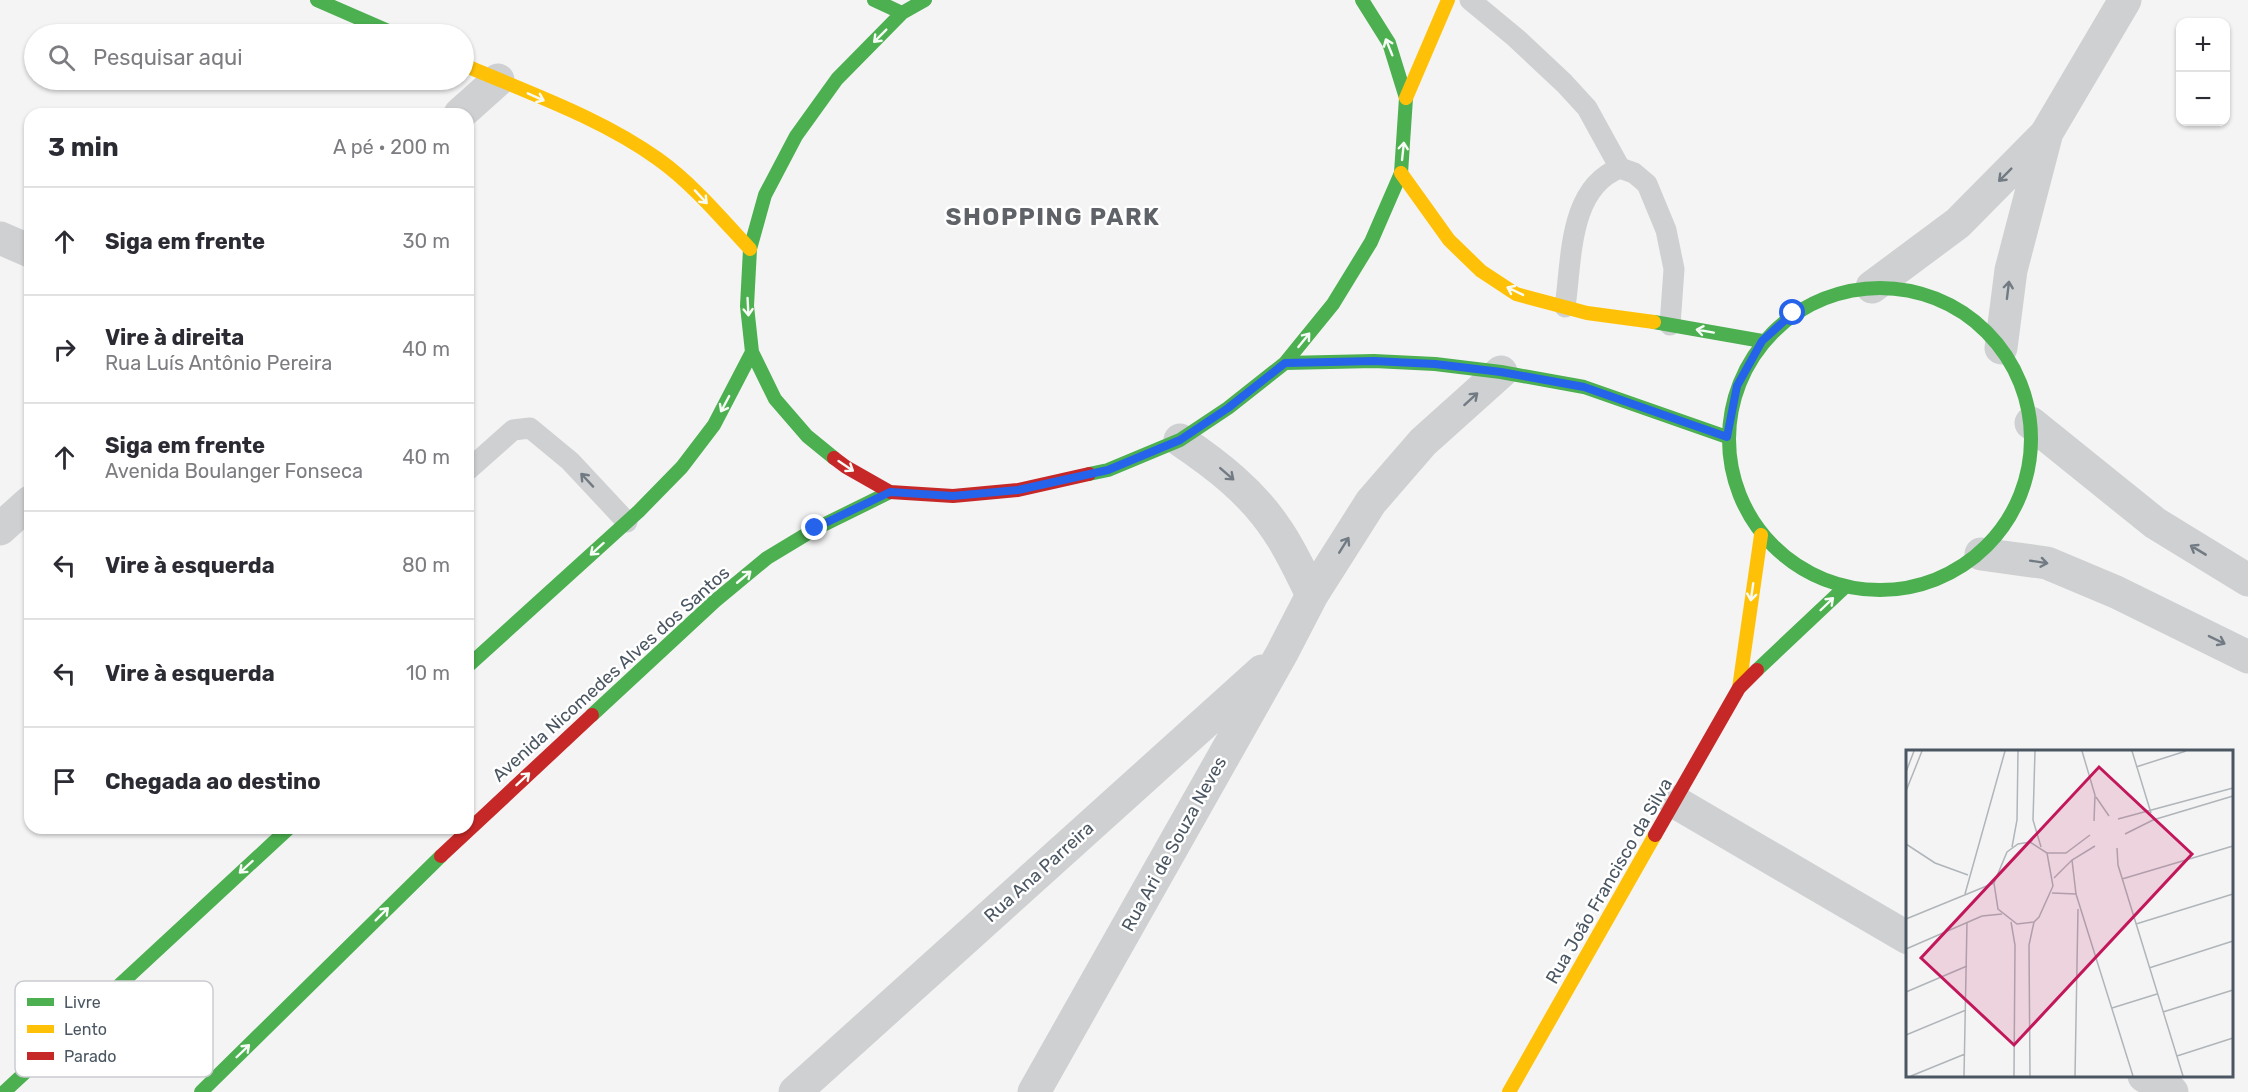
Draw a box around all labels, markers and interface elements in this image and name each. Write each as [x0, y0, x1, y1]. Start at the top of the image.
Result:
map controls [2176, 18, 2230, 126]
button: + [2176, 18, 2230, 72]
search box [24, 24, 474, 90]
one-way arrow [872, 29, 887, 43]
one-way arrow [1383, 38, 1394, 56]
icon: search [45, 41, 78, 74]
text: Pesquisar aqui [93, 44, 243, 71]
button: − [2176, 72, 2230, 126]
one-way arrow [527, 92, 545, 103]
text: 3 min [48, 132, 119, 163]
text: A pé · 200 m [333, 135, 450, 159]
one-way arrow [1398, 142, 1409, 161]
one-way arrow [1998, 168, 2013, 183]
one-way arrow [694, 189, 708, 204]
district label: SHOPPING PARK [946, 203, 1161, 231]
icon: ahead [48, 225, 81, 258]
text: Siga em frente [105, 228, 265, 255]
text: 30 m [403, 229, 450, 253]
one-way arrow [2003, 281, 2014, 301]
one-way arrow [1506, 285, 1524, 297]
one-way arrow [743, 297, 754, 317]
route start [1779, 299, 1805, 325]
text: Vire à direita [105, 324, 244, 351]
one-way arrow [1695, 325, 1715, 336]
one-way arrow [1297, 332, 1310, 348]
icon: right [48, 333, 81, 366]
text: 40 m [402, 337, 450, 361]
text: Rua Luís Antônio Pereira [105, 351, 332, 375]
one-way arrow [1463, 392, 1478, 406]
one-way arrow [719, 394, 730, 412]
text: Siga em frente [105, 432, 265, 459]
icon: ahead [48, 441, 81, 474]
text: 40 m [402, 445, 450, 469]
text: Avenida Boulanger Fonseca [105, 459, 363, 483]
one-way arrow [837, 460, 854, 472]
one-way arrow [1219, 468, 1235, 481]
one-way arrow [580, 472, 594, 487]
route end [801, 514, 827, 540]
one-way arrow [1338, 537, 1350, 554]
one-way arrow [590, 542, 605, 556]
one-way arrow [2190, 543, 2207, 555]
icon: left [48, 549, 81, 582]
text: Vire à esquerda [105, 552, 275, 579]
text: 80 m [402, 553, 450, 577]
one-way arrow [2028, 556, 2048, 567]
street label: Avenida Nicomedes Alves dos Santos [488, 562, 734, 786]
one-way arrow [736, 570, 751, 584]
one-way arrow [1747, 582, 1758, 602]
one-way arrow [1819, 597, 1834, 612]
one-way arrow [2207, 635, 2225, 647]
icon: left [48, 657, 81, 690]
text: Vire à esquerda [105, 660, 275, 687]
text: 10 m [406, 661, 450, 685]
inset map [1906, 750, 2233, 1077]
street label: Rua Ari de Souza Neves [1117, 753, 1231, 935]
icon: arrive [48, 765, 81, 798]
text: Chegada ao destino [105, 768, 321, 795]
one-way arrow [515, 772, 530, 786]
street label: Rua João Francisco da Silva [1541, 774, 1677, 988]
street label: Rua Ana Parreira [980, 817, 1098, 927]
one-way arrow [239, 860, 254, 874]
one-way arrow [375, 907, 390, 922]
legend [15, 981, 213, 1077]
text: Livre [64, 993, 101, 1012]
text: Lento [64, 1020, 107, 1039]
one-way arrow [236, 1044, 251, 1058]
text: Parado [64, 1047, 116, 1066]

